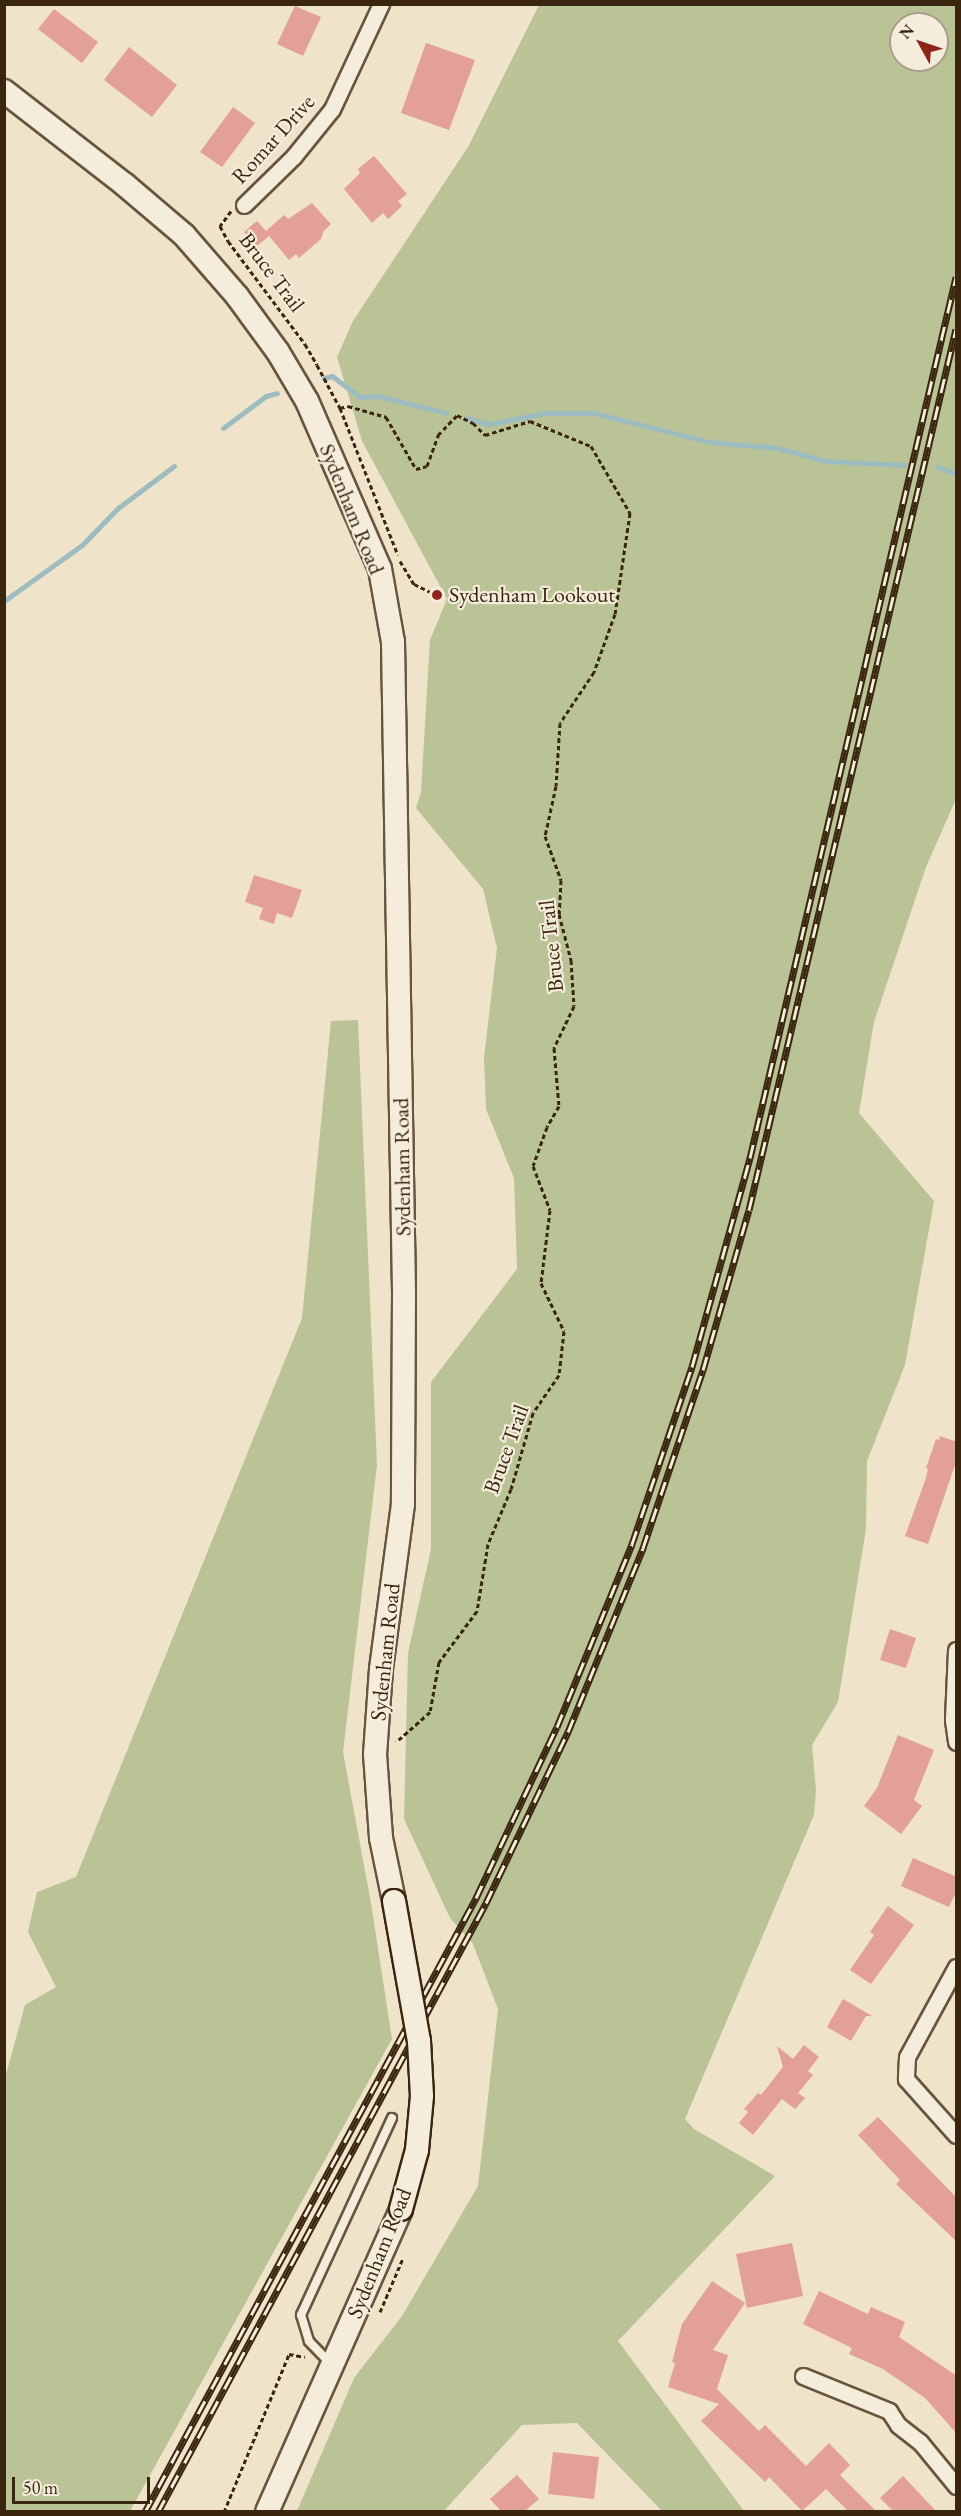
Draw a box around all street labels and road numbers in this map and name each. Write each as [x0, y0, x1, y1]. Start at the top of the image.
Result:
street label: Romar Drive [226, 89, 320, 189]
street label: Bruce Trail [234, 227, 310, 317]
street label: Sydenham Road [314, 440, 390, 578]
street label: Bruce Trail [533, 899, 569, 993]
street label: Sydenham Road [388, 1098, 416, 1236]
street label: Bruce Trail [478, 1401, 534, 1497]
street label: Sydenham Road [365, 1582, 405, 1722]
street label: Sydenham Road [341, 2184, 417, 2322]

